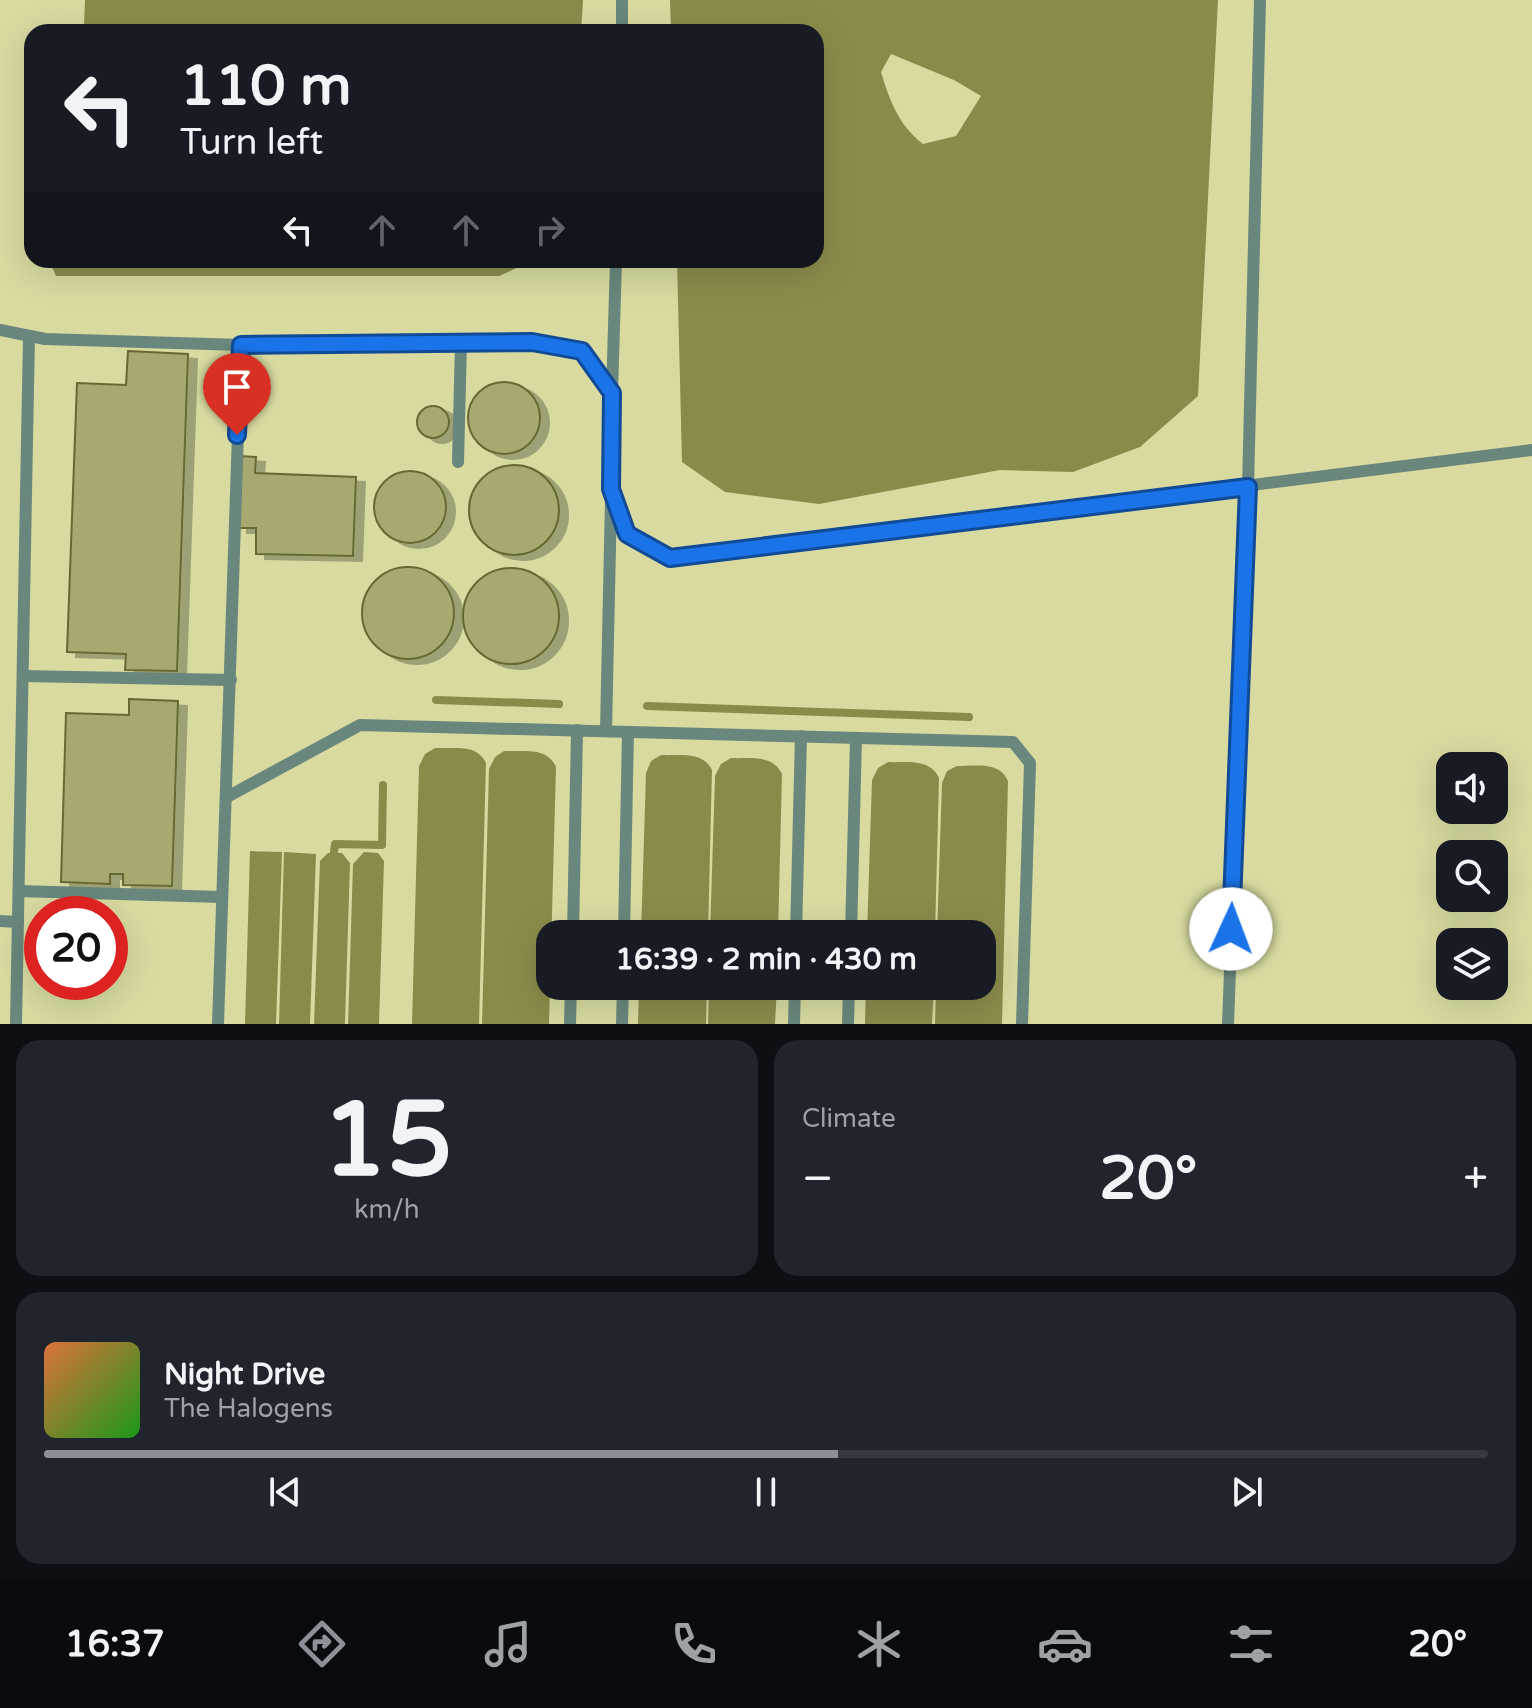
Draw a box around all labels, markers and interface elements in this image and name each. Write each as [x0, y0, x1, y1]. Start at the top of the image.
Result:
text: 110 m [180, 53, 351, 120]
icon: left [48, 56, 152, 160]
text: Turn left [180, 121, 323, 164]
icon: left [276, 208, 320, 252]
icon: ahead [360, 208, 404, 252]
icon: ahead [444, 208, 488, 252]
icon: right [528, 208, 572, 252]
pin [203, 353, 271, 435]
icon: arrive [215, 365, 259, 409]
map controls [1436, 752, 1508, 1000]
button: sound [1436, 752, 1508, 824]
button: search [1436, 840, 1508, 912]
position arrow [1189, 887, 1273, 971]
speed limit sign: 20 [24, 896, 128, 1000]
button: layers [1436, 928, 1508, 1000]
text: 16:39 · 2 min · 430 m [615, 941, 917, 978]
text: 15 [322, 1079, 452, 1204]
text: Climate [802, 1103, 896, 1134]
text: 20° [1099, 1143, 1197, 1215]
text: − [802, 1153, 833, 1206]
text: + [1463, 1153, 1488, 1206]
text: km/h [354, 1194, 420, 1225]
text: Night Drive [164, 1356, 325, 1393]
text: The Halogens [164, 1393, 333, 1424]
icon: previous [263, 1470, 307, 1514]
icon: pause [744, 1470, 788, 1514]
icon: next [1225, 1470, 1269, 1514]
icon: directions [294, 1616, 350, 1672]
icon: music [480, 1616, 536, 1672]
icon: phone [666, 1616, 722, 1672]
icon: climate [851, 1616, 907, 1672]
icon: car [1037, 1616, 1093, 1672]
icon: filters [1223, 1616, 1279, 1672]
text: 16:37 [65, 1623, 165, 1666]
text: 20° [1408, 1623, 1467, 1666]

